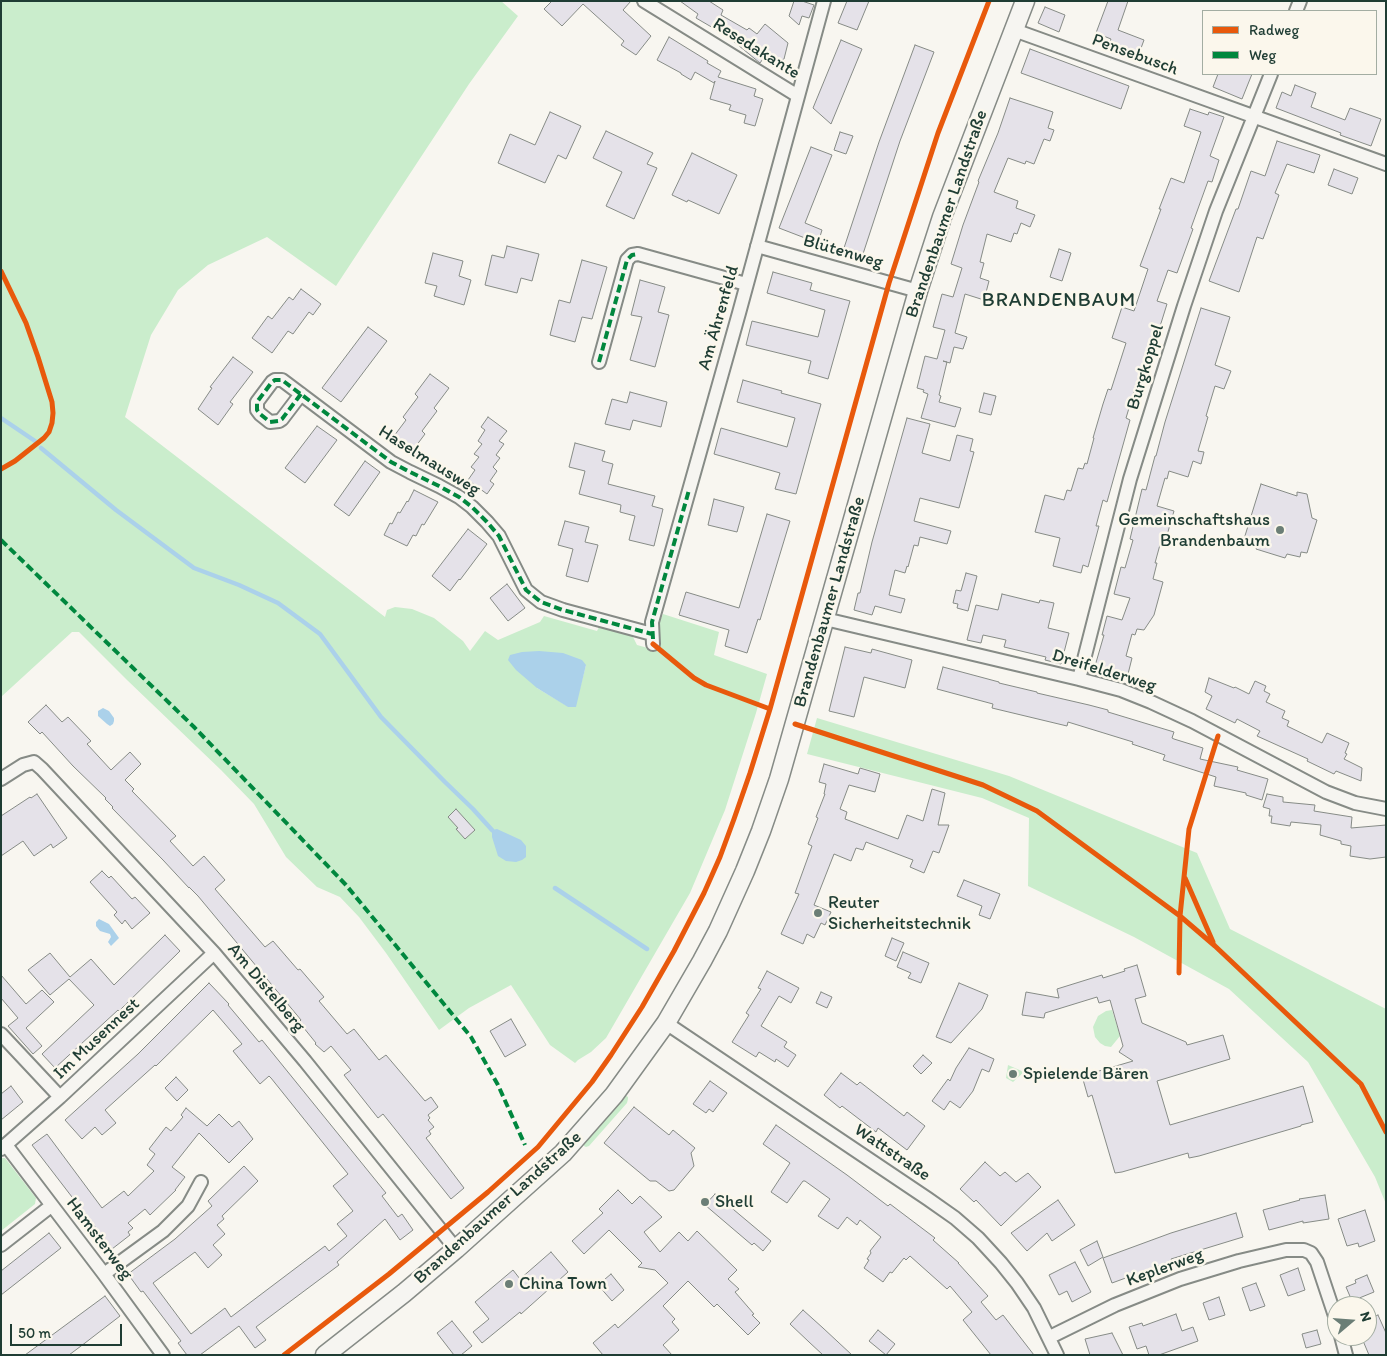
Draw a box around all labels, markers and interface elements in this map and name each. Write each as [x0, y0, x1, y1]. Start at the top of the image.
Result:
legend [1202, 10, 1377, 75]
street label: Resedakante [708, 14, 804, 84]
text: Radweg [1249, 21, 1299, 39]
street label: Pensebusch [1089, 29, 1181, 81]
text: Weg [1249, 46, 1276, 64]
street label: Brandenbaumer Landstraße [901, 107, 993, 321]
street label: Blütenweg [801, 230, 885, 274]
street label: Am Ährenfeld [694, 263, 744, 373]
district label: BRANDENBAUM [980, 289, 1138, 313]
street label: Burgkoppel [1123, 322, 1169, 412]
street label: Haselmausweg [374, 421, 484, 501]
street label: Brandenbaumer Landstraße [790, 494, 870, 710]
place label: Gemeinschaftshaus Brandenbaum [1118, 509, 1270, 552]
marker: Gemeinschaftshaus Brandenbaum [1274, 524, 1286, 536]
street label: Dreifelderweg [1049, 645, 1159, 697]
place label: Reuter Sicherheitstechnik [828, 892, 971, 934]
marker: Reuter Sicherheitstechnik [812, 907, 824, 919]
street label: Am Distelberg [222, 939, 310, 1037]
street label: Im Musennest [49, 994, 145, 1084]
place label: Spielende Bären [1023, 1063, 1149, 1085]
marker: Spielende Bären [1007, 1068, 1019, 1080]
street label: Wattstraße [850, 1120, 934, 1186]
street label: Brandenbaumer Landstraße [410, 1127, 586, 1289]
place label: Shell [715, 1191, 754, 1213]
street label: Hamsterweg [61, 1194, 137, 1284]
marker: Shell [699, 1196, 711, 1208]
street label: Keplerweg [1124, 1244, 1206, 1292]
place label: China Town [519, 1273, 607, 1295]
marker: China Town [503, 1278, 515, 1290]
north arrow [1327, 1296, 1377, 1346]
text: N [1356, 1309, 1375, 1324]
scale bar [12, 1314, 125, 1346]
text: 50 m [18, 1324, 51, 1342]

